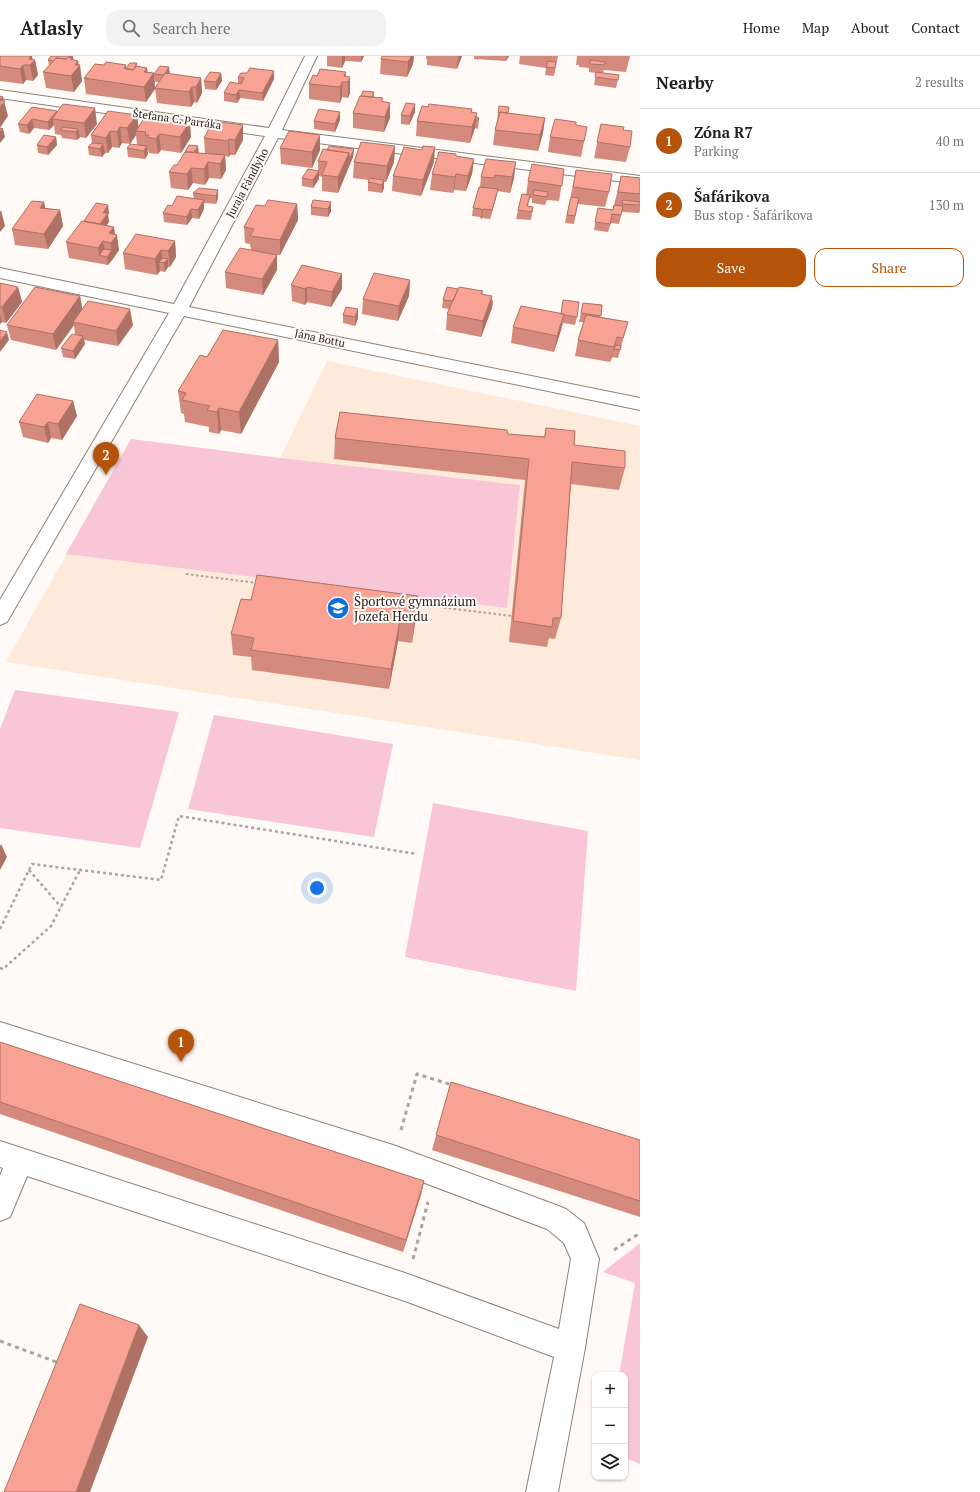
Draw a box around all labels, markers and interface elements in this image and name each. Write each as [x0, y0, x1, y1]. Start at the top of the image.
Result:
search box [106, 10, 386, 46]
text: Atlasly [20, 15, 82, 40]
icon: search [120, 17, 142, 39]
text: Search here [152, 18, 230, 38]
text: Home [743, 18, 780, 37]
text: Map [802, 18, 829, 37]
text: About [851, 18, 889, 37]
text: Contact [911, 18, 960, 37]
text: Nearby [656, 71, 714, 94]
text: 2 results [915, 73, 964, 91]
street label: Štefana C. Parráka [132, 106, 223, 132]
text: Zóna R7 [694, 122, 753, 142]
text: 1 [665, 132, 673, 150]
text: 40 m [936, 132, 964, 150]
text: Parking [694, 142, 738, 160]
street label: Juraja Fándlyho [223, 146, 271, 220]
text: Šafárikova [694, 186, 770, 206]
text: 2 [665, 196, 673, 214]
text: 130 m [929, 196, 964, 214]
text: Bus stop · Šafárikova [694, 206, 813, 224]
button: Save [656, 248, 806, 287]
button: Share [814, 248, 964, 287]
street label: Jána Bottu [293, 326, 347, 350]
pin: 2 [93, 442, 119, 475]
place label: Športové gymnázium Jozefa Herdu [354, 592, 476, 625]
school or university icon: Športové gymnázium Jozefa Herdu [325, 595, 351, 621]
your location [307, 878, 327, 898]
pin: 1 [168, 1029, 194, 1062]
map controls [592, 1372, 628, 1480]
button: + [592, 1372, 628, 1408]
button: − [592, 1408, 628, 1444]
button: layers [592, 1444, 628, 1480]

